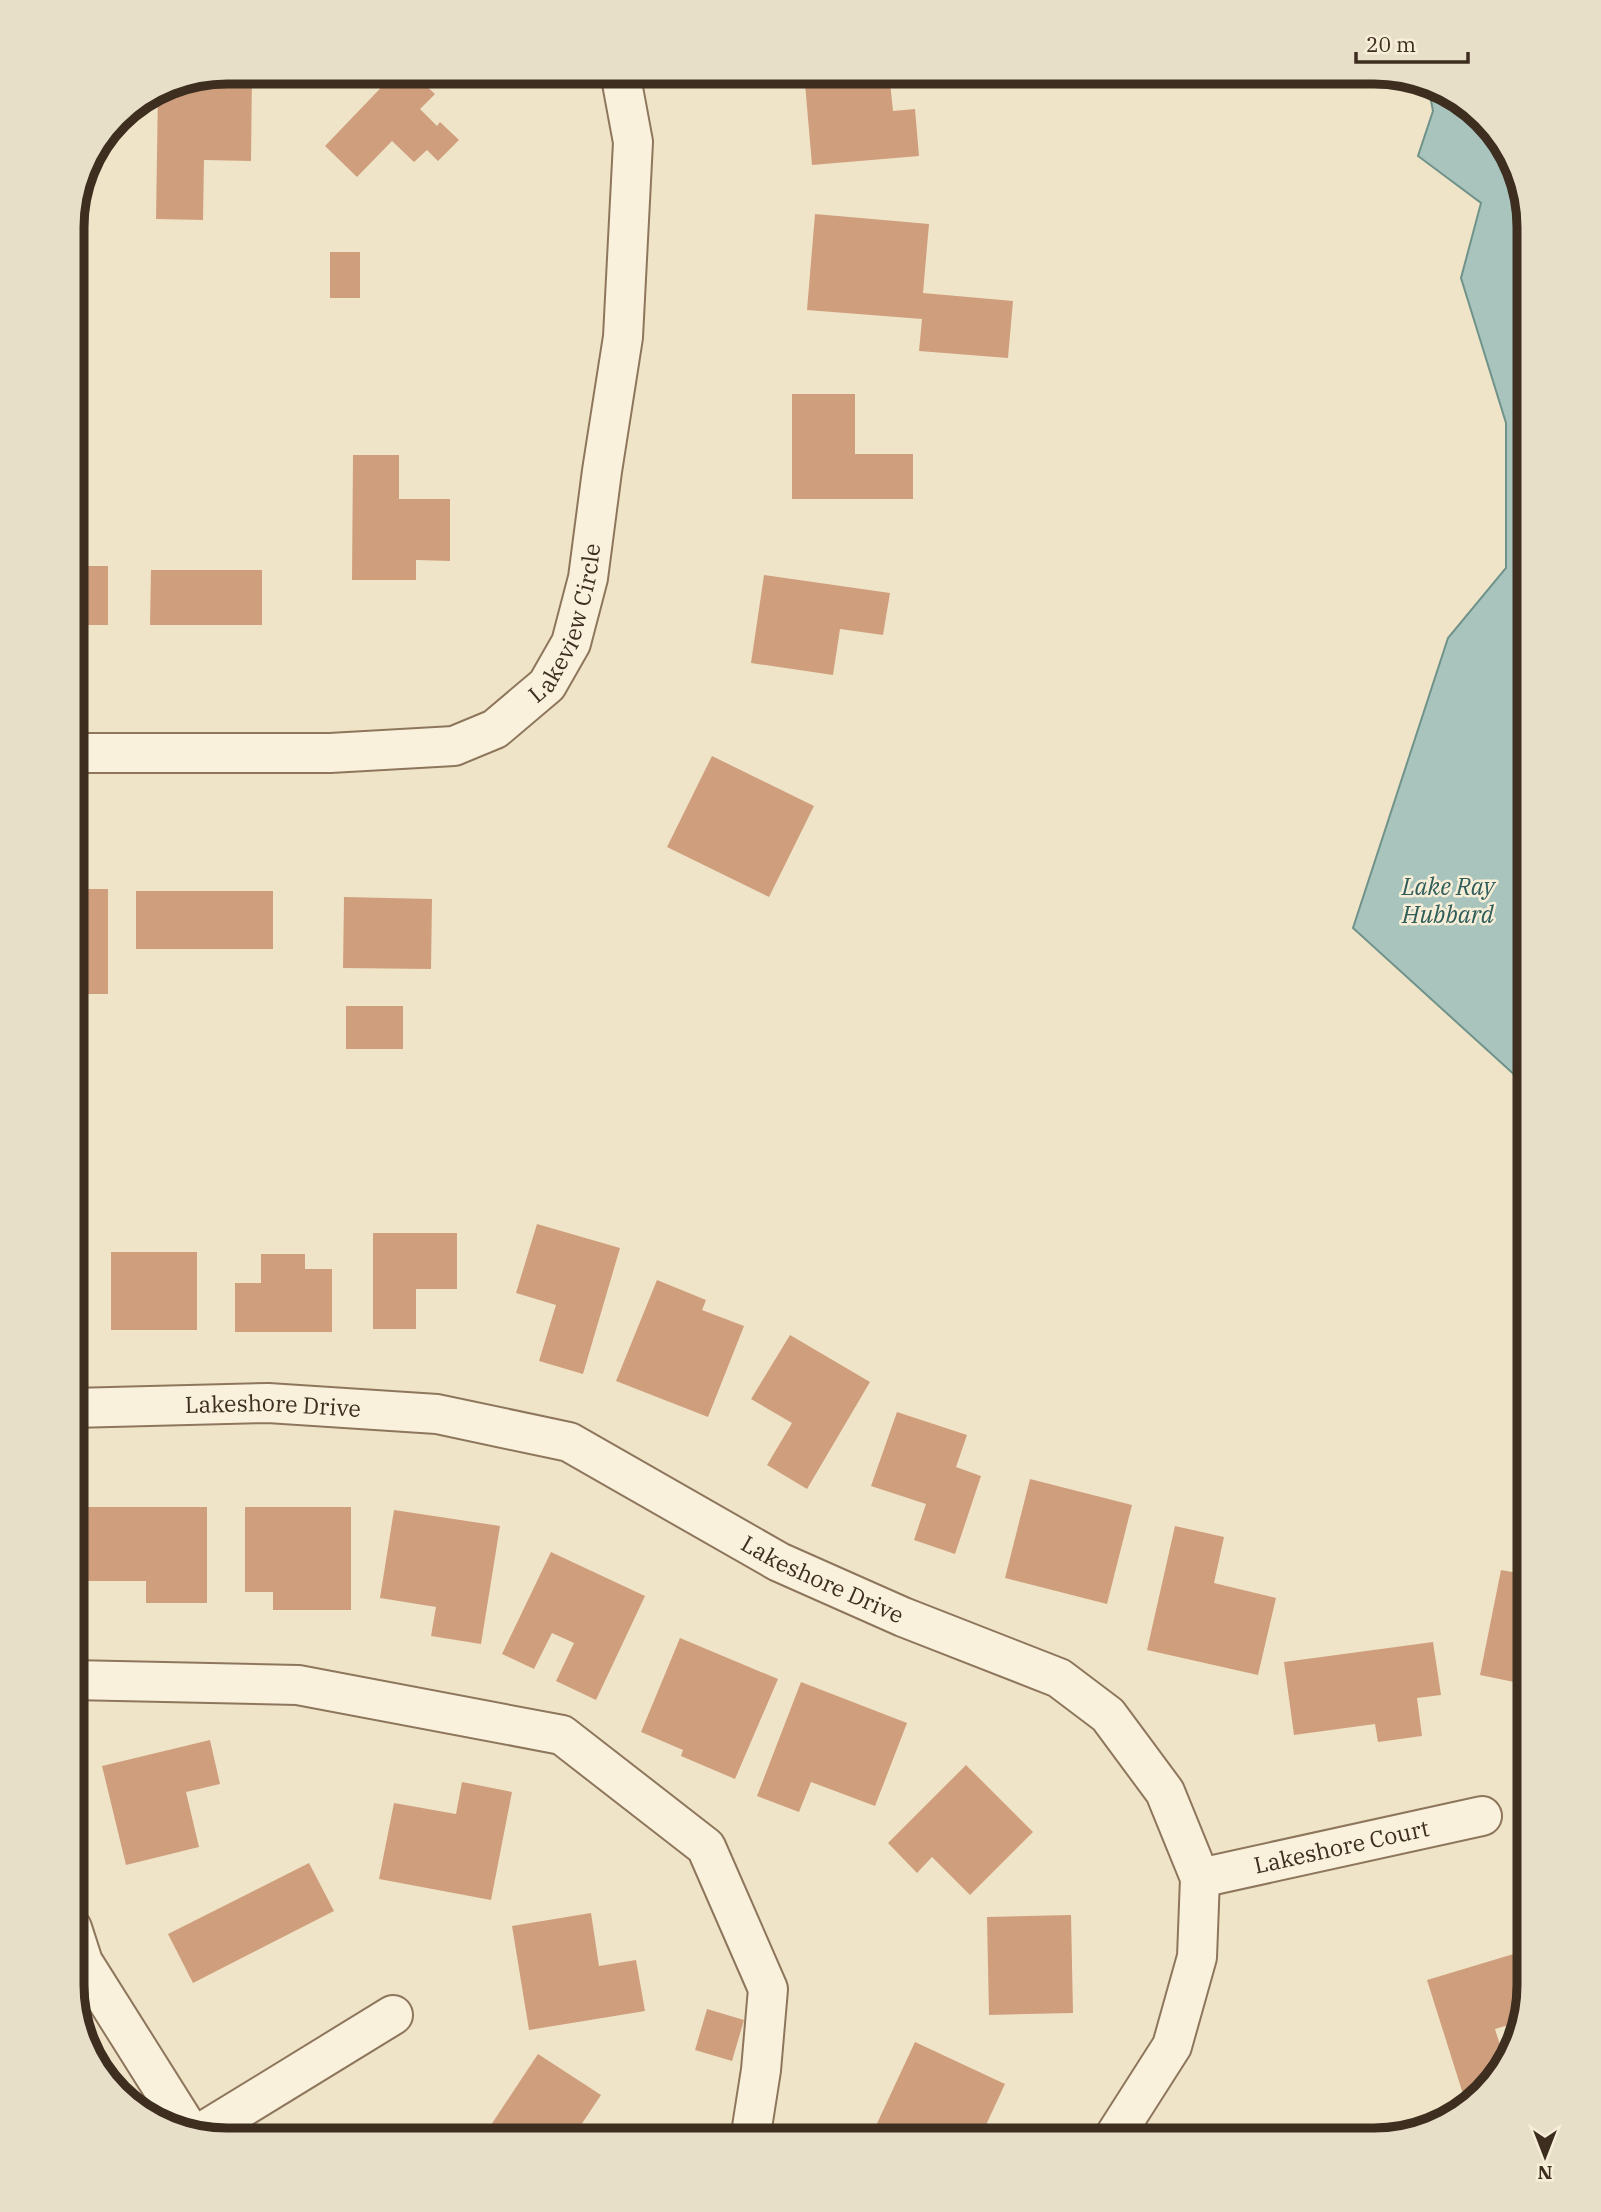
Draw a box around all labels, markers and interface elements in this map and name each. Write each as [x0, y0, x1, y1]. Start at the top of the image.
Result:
scale bar [1356, 21, 1468, 65]
text: 20 m [1366, 30, 1416, 58]
street label: Lakeview Circle [522, 541, 606, 708]
water label: Lake Ray Hubbard [1401, 870, 1496, 930]
street label: Lakeshore Drive [184, 1387, 362, 1423]
street label: Lakeshore Drive [736, 1528, 909, 1629]
street label: Lakeshore Court [1251, 1812, 1432, 1880]
north arrow [1510, 2121, 1580, 2191]
text: N [1537, 2161, 1553, 2185]

